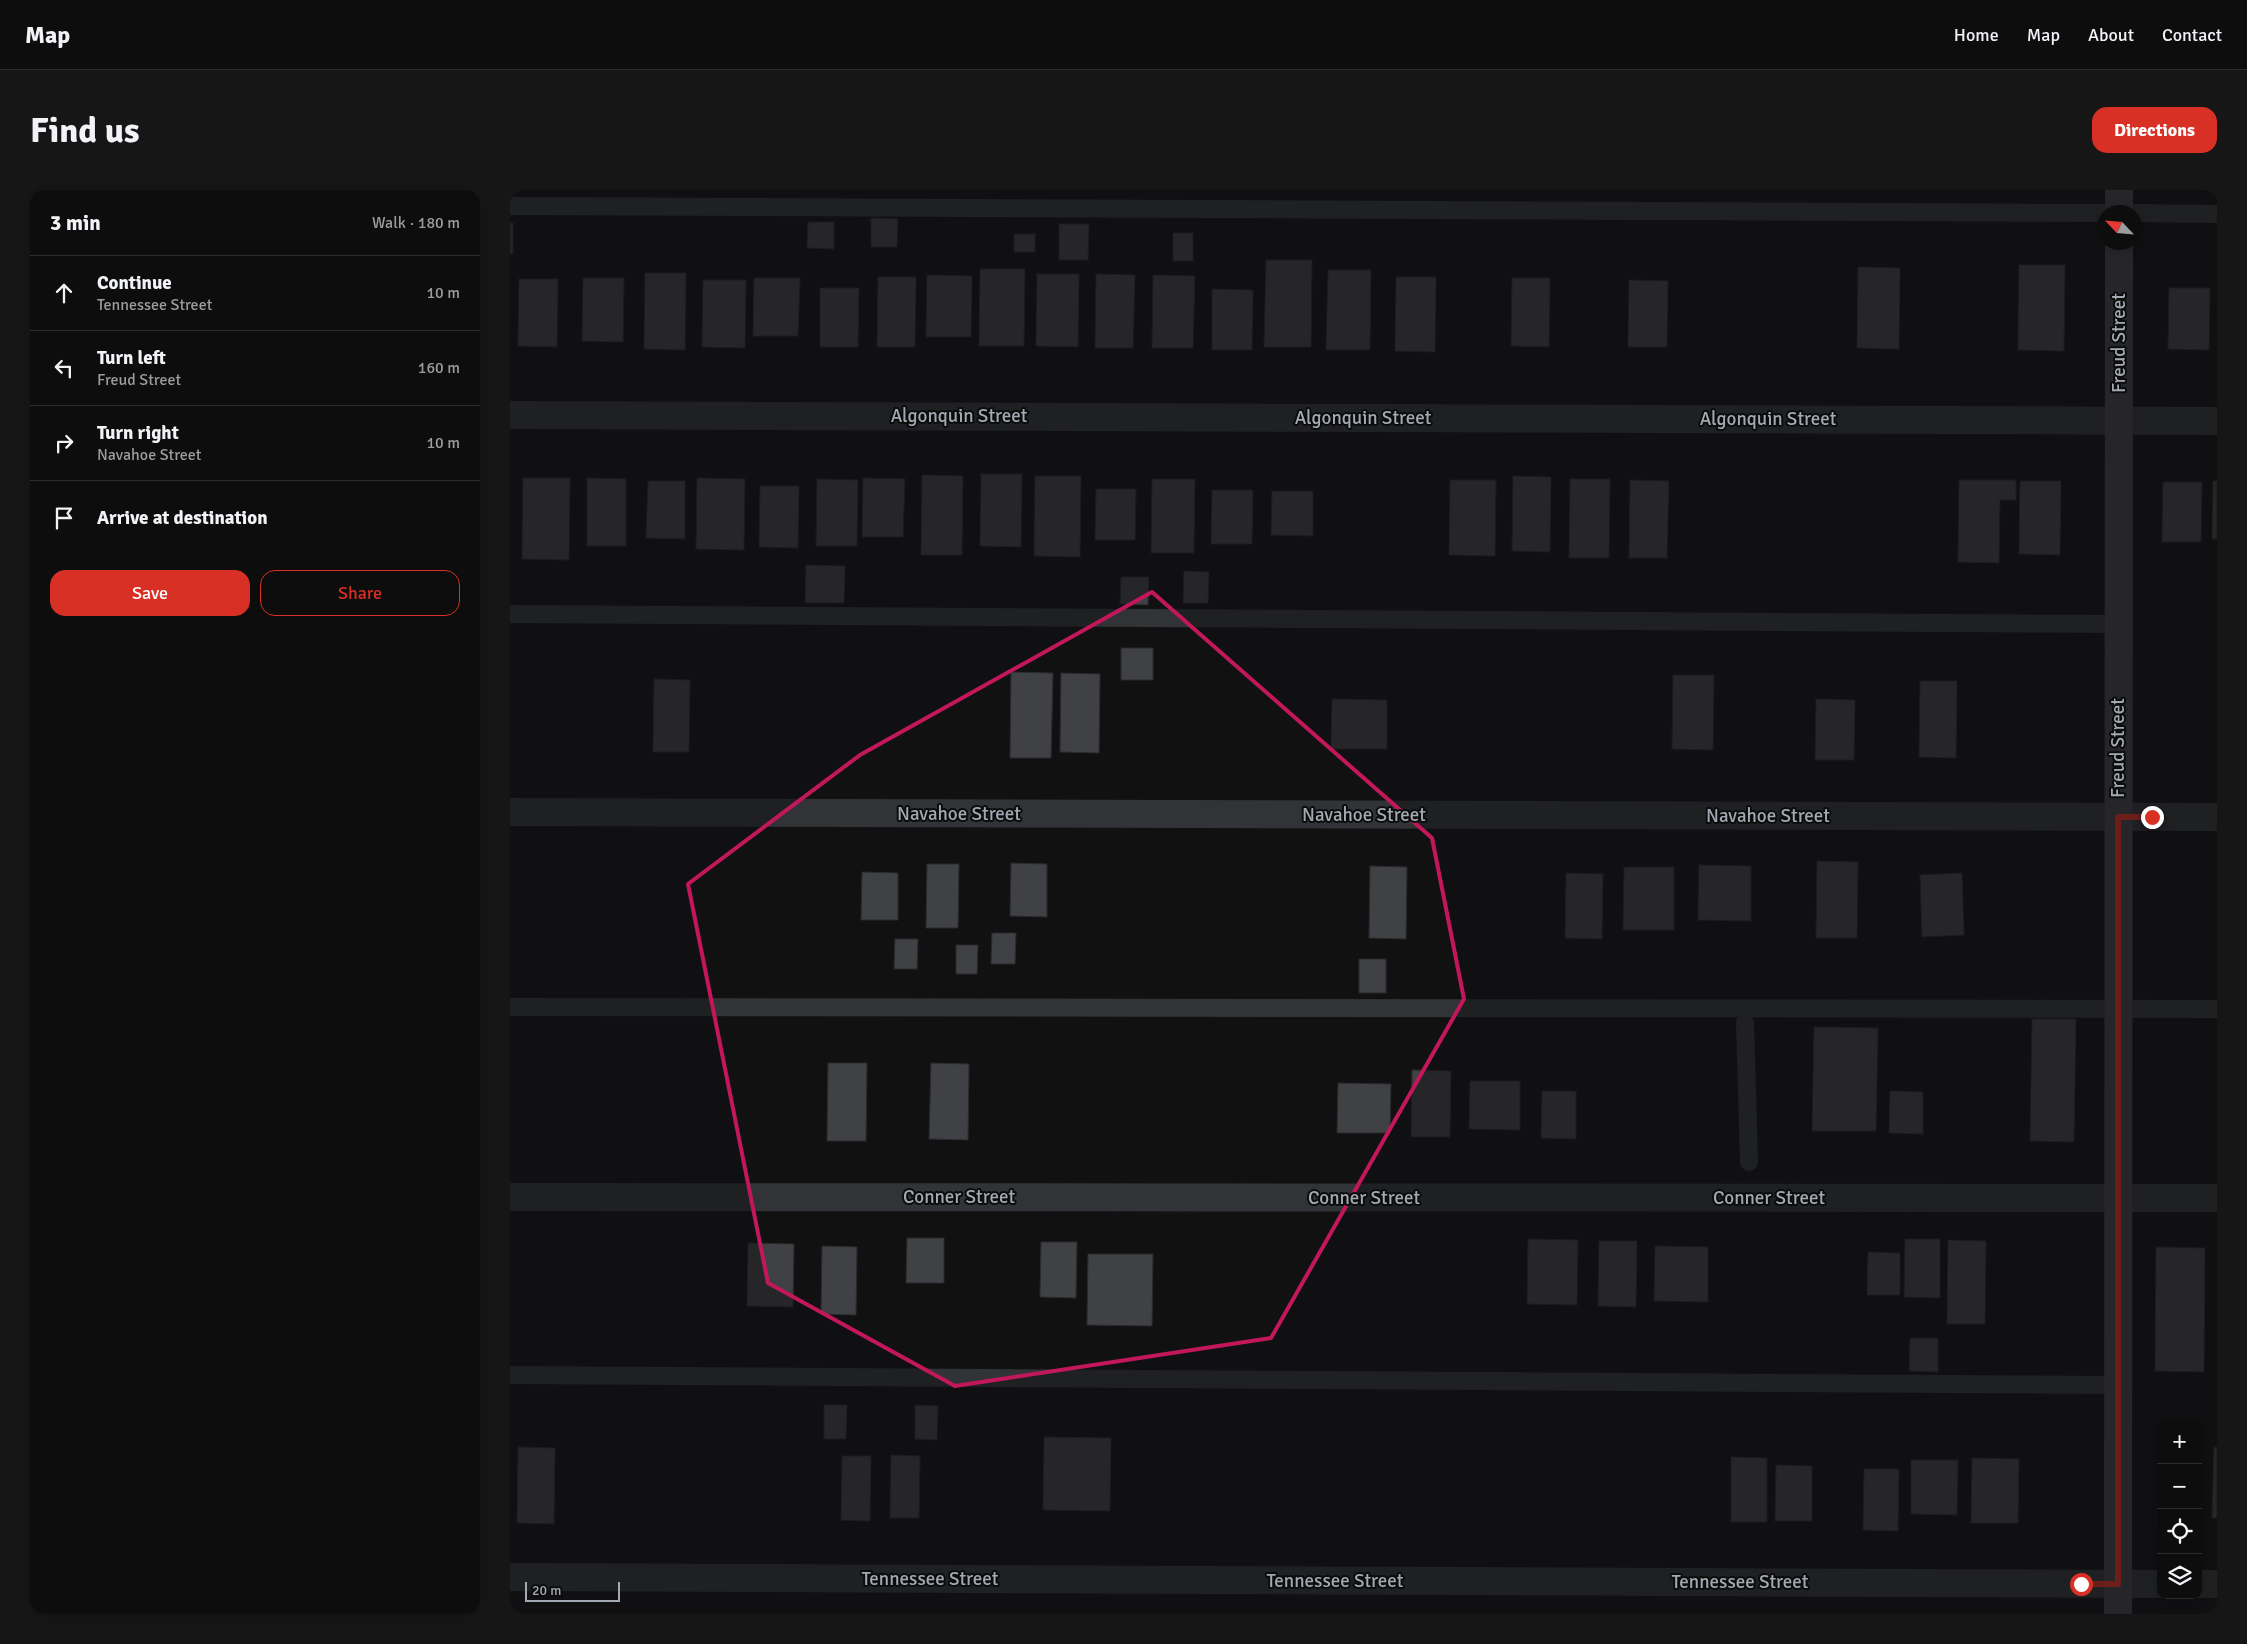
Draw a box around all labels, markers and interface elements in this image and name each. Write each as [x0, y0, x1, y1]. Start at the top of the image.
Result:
text: Map [25, 20, 70, 50]
text: Home [1954, 24, 1999, 46]
text: Map [2027, 24, 2060, 46]
text: About [2088, 24, 2134, 46]
text: Contact [2162, 24, 2222, 46]
button: Directions [2092, 107, 2217, 153]
text: Find us [30, 109, 140, 152]
north arrow [2097, 205, 2142, 250]
text: 3 min [50, 210, 101, 236]
text: Walk · 180 m [372, 213, 460, 233]
text: Continue [97, 271, 172, 295]
icon: ahead [50, 279, 78, 307]
text: 10 m [426, 283, 460, 303]
street label: Freud Street [2107, 293, 2131, 393]
text: Tennessee Street [97, 295, 212, 315]
text: Turn left [97, 346, 166, 370]
icon: left [50, 354, 78, 382]
text: 160 m [418, 358, 460, 378]
text: Freud Street [97, 370, 181, 390]
street label: Algonquin Street [891, 404, 1028, 428]
street label: Algonquin Street [1295, 406, 1432, 430]
street label: Algonquin Street [1700, 407, 1837, 431]
text: Turn right [97, 421, 179, 445]
icon: right [50, 429, 78, 457]
text: 10 m [426, 433, 460, 453]
text: Navahoe Street [97, 445, 201, 465]
icon: arrive [50, 504, 78, 532]
text: Arrive at destination [97, 506, 268, 530]
button: Save [50, 570, 250, 616]
button: Share [260, 570, 460, 616]
street label: Freud Street [2106, 698, 2130, 798]
street label: Navahoe Street [897, 802, 1021, 826]
street label: Navahoe Street [1302, 803, 1426, 827]
street label: Navahoe Street [1706, 804, 1830, 828]
route end [2141, 806, 2164, 829]
street label: Conner Street [903, 1185, 1015, 1209]
street label: Conner Street [1308, 1186, 1420, 1210]
street label: Conner Street [1713, 1186, 1825, 1210]
map controls [2157, 1419, 2202, 1599]
button: + [2157, 1419, 2202, 1464]
button: − [2157, 1464, 2202, 1509]
button: locate [2157, 1509, 2202, 1554]
button: layers [2157, 1554, 2202, 1599]
street label: Tennessee Street [862, 1567, 999, 1591]
street label: Tennessee Street [1267, 1569, 1404, 1593]
street label: Tennessee Street [1672, 1570, 1809, 1594]
route start [2070, 1573, 2093, 1596]
scale bar [525, 1579, 620, 1602]
text: 20 m [532, 1582, 561, 1599]

